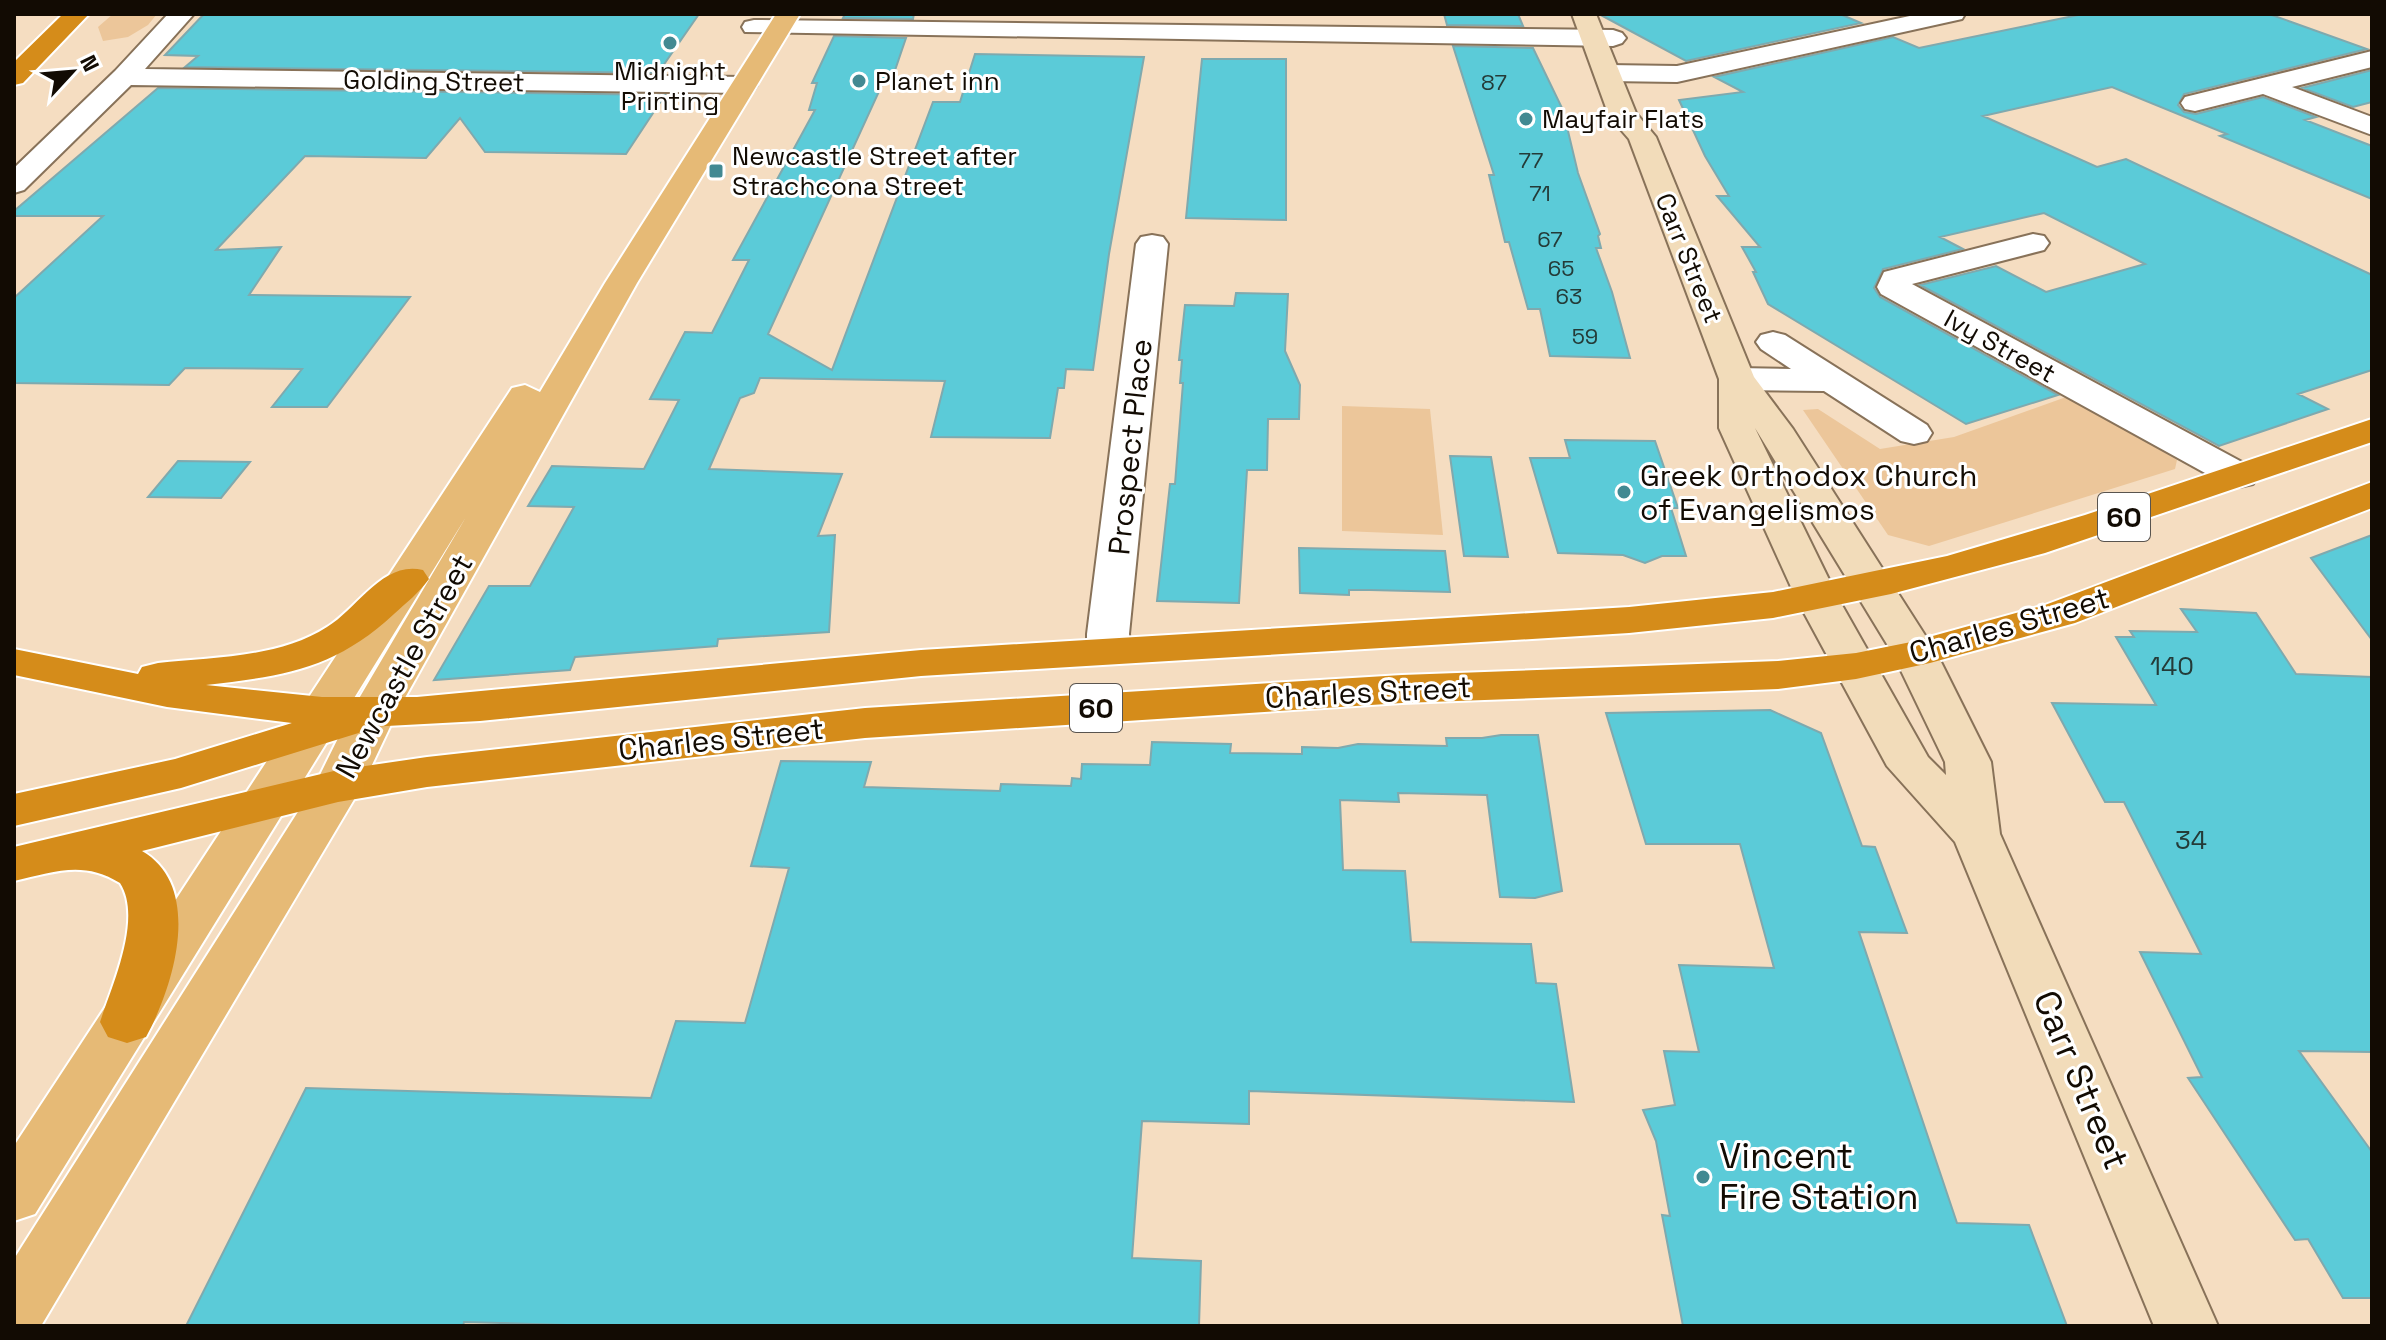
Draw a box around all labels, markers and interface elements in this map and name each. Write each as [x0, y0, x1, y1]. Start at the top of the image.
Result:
north arrow [32, 32, 112, 112]
marker: Midnight Printing [661, 34, 679, 52]
text: N [74, 50, 106, 76]
place label: Midnight Printing [614, 54, 726, 118]
street label: Golding Street [343, 62, 525, 100]
place label: Planet inn [875, 64, 1000, 98]
house number: 87 [1481, 68, 1507, 96]
marker: Planet inn [850, 72, 868, 90]
place label: Mayfair Flats [1542, 102, 1704, 136]
marker: Mayfair Flats [1517, 110, 1535, 128]
place label: Newcastle Street after Strachcona Street [732, 139, 1017, 203]
house number: 77 [1519, 146, 1543, 174]
marker: Newcastle Street after Strachcona Street [707, 162, 725, 180]
house number: 71 [1529, 179, 1551, 207]
street label: Carr Street [1648, 188, 1730, 328]
house number: 67 [1537, 225, 1563, 253]
house number: 65 [1548, 254, 1574, 282]
house number: 63 [1556, 282, 1582, 310]
street label: Ivy Street [1938, 301, 2062, 391]
house number: 59 [1572, 322, 1598, 350]
street label: Prospect Place [1099, 337, 1161, 557]
place label: Greek Orthodox Church of Evangelismos [1640, 456, 1977, 529]
marker: Greek Orthodox Church of Evangelismos [1615, 483, 1633, 501]
road number: 60 [2098, 493, 2150, 541]
street label: Newcastle Street [326, 547, 482, 785]
street label: Charles Street [1904, 578, 2114, 672]
house number: 140 [2150, 649, 2194, 683]
street label: Charles Street [1264, 667, 1472, 717]
road number: 60 [1070, 684, 1122, 732]
street label: Charles Street [616, 709, 826, 769]
house number: 34 [2175, 823, 2207, 857]
street label: Carr Street [2023, 983, 2139, 1177]
place label: Vincent Fire Station [1719, 1133, 1919, 1220]
marker: Vincent Fire Station [1694, 1168, 1712, 1186]

